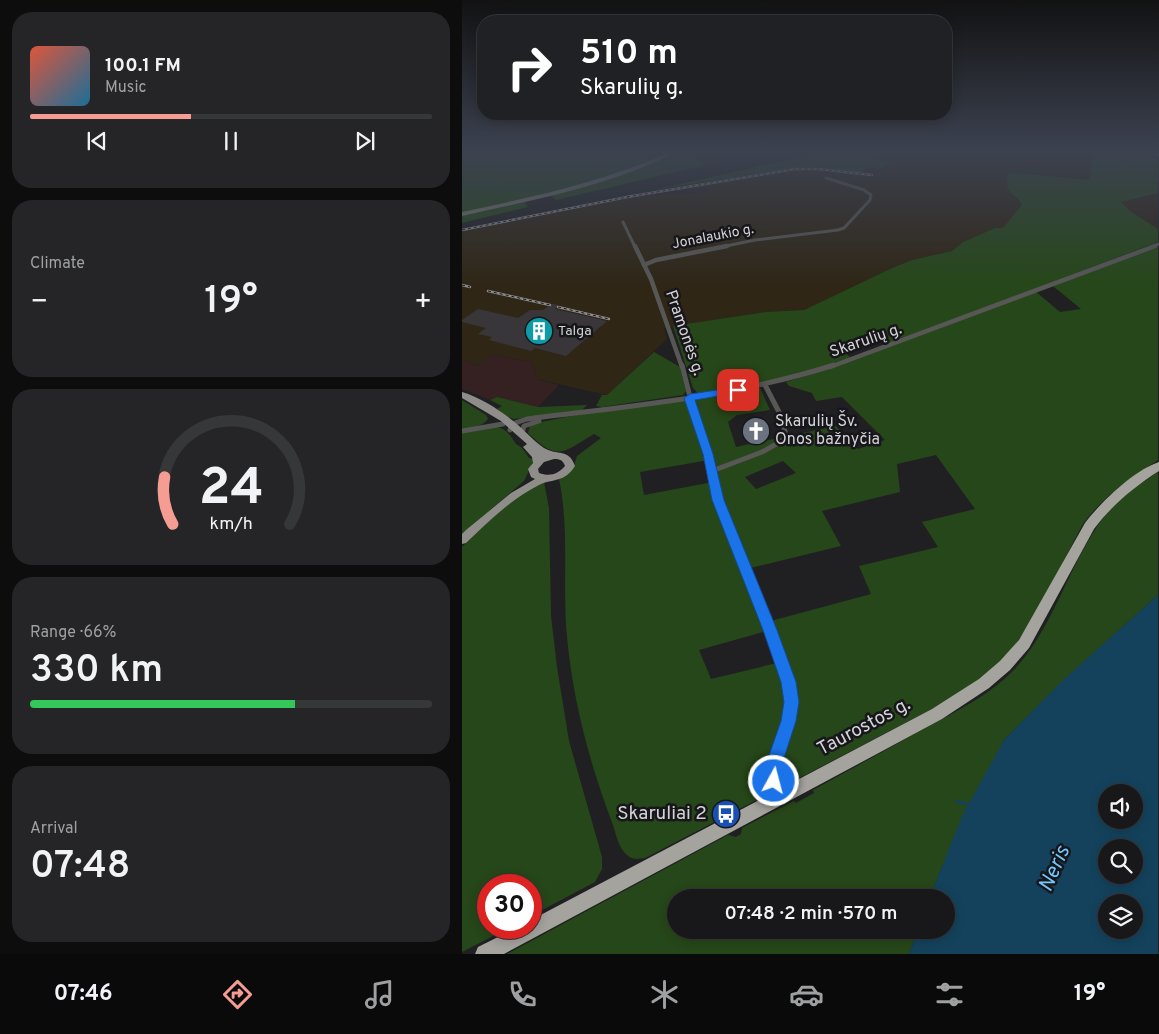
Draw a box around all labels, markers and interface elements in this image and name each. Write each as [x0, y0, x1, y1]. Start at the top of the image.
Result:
text: 510 m [580, 32, 678, 76]
icon: right [497, 35, 562, 100]
text: 100.1 FM [105, 54, 181, 78]
text: Skarulių g. [580, 75, 683, 102]
text: Music [105, 78, 146, 98]
icon: previous [83, 127, 111, 155]
icon: pause [217, 127, 245, 155]
icon: next [351, 127, 379, 155]
street label: Jonalaukio g. [671, 221, 755, 253]
text: Climate [30, 254, 85, 274]
text: 19° [204, 278, 258, 327]
text: − [30, 285, 48, 321]
text: + [414, 285, 432, 321]
street label: Pramonės g. [660, 288, 708, 378]
building icon: Talga [524, 316, 554, 346]
street label: Skarulių g. [827, 319, 905, 363]
place label: Talga [558, 323, 592, 340]
pin [717, 369, 759, 411]
icon: arrive [724, 376, 752, 404]
place label: Skarulių Šv. Onos bažnyčia [775, 410, 880, 450]
church icon: Skarulių Šv. Onos bažnyčia [741, 416, 771, 446]
text: 24 [198, 457, 264, 523]
text: km/h [209, 513, 253, 536]
text: Range · 66% [30, 623, 116, 643]
text: 330 km [30, 647, 163, 696]
street label: Taurostos g. [813, 692, 915, 762]
position arrow [747, 754, 799, 806]
map controls [1098, 784, 1143, 939]
button: sound [1098, 784, 1143, 829]
bus stop icon: Skaruliai 2 [711, 799, 741, 829]
place label: Skaruliai 2 [617, 802, 707, 826]
text: Arrival [30, 819, 78, 839]
button: search [1098, 839, 1143, 884]
water label: Neris [1033, 841, 1077, 896]
text: 07:48 [30, 843, 131, 892]
speed limit sign: 30 [477, 874, 542, 939]
button: layers [1098, 894, 1143, 939]
text: 07:48 · 2 min · 570 m [725, 902, 897, 926]
icon: directions [220, 977, 255, 1012]
icon: music [362, 977, 397, 1012]
icon: phone [505, 977, 540, 1012]
icon: climate [647, 977, 682, 1012]
icon: car [789, 977, 824, 1012]
icon: filters [932, 977, 967, 1012]
text: 07:46 [54, 981, 113, 1008]
text: 19° [1074, 981, 1105, 1008]

